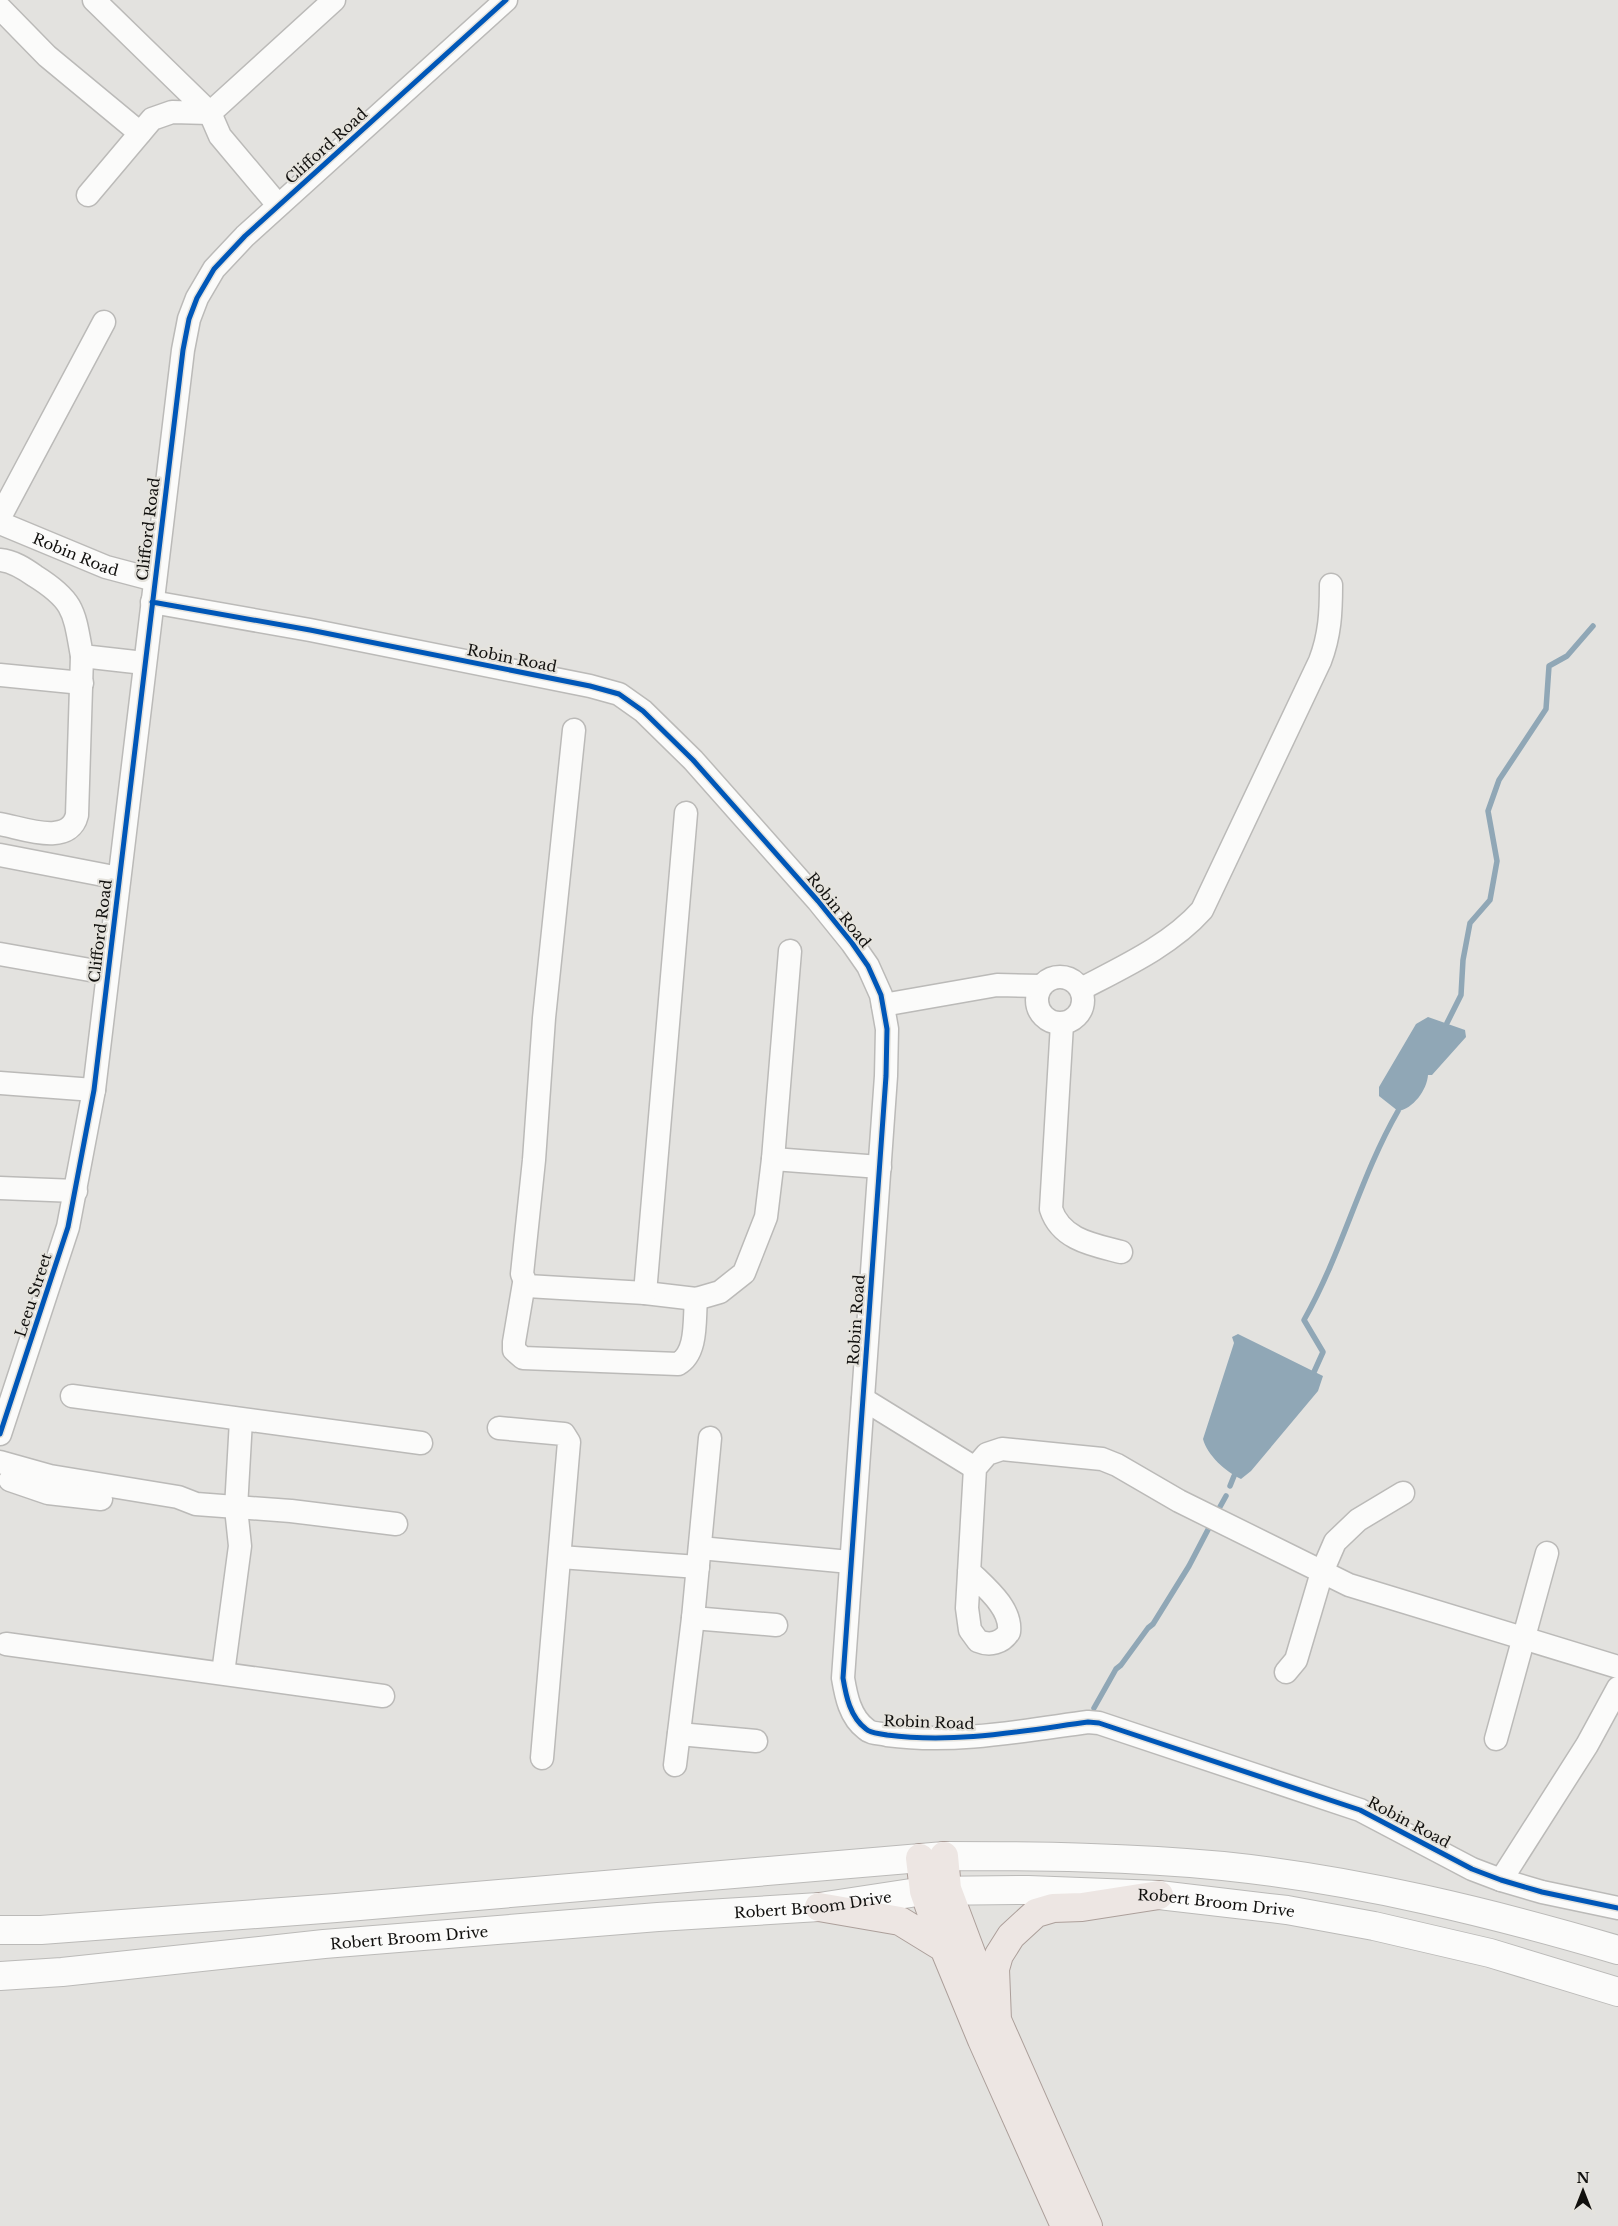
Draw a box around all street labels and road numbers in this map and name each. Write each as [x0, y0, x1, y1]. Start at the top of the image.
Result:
street label: Clifford Road [281, 104, 371, 188]
street label: Clifford Road [132, 476, 164, 582]
street label: Robin Road [30, 528, 121, 579]
street label: Robin Road [466, 640, 558, 676]
street label: Robin Road [803, 869, 875, 951]
street label: Clifford Road [84, 878, 116, 984]
street label: Leeu Street [10, 1250, 56, 1340]
street label: Robin Road [843, 1274, 869, 1366]
street label: Robin Road [883, 1711, 975, 1733]
street label: Robin Road [1364, 1792, 1454, 1852]
street label: Robert Broom Drive [1137, 1885, 1297, 1921]
street label: Robert Broom Drive [733, 1887, 893, 1922]
street label: Robert Broom Drive [329, 1921, 489, 1953]

